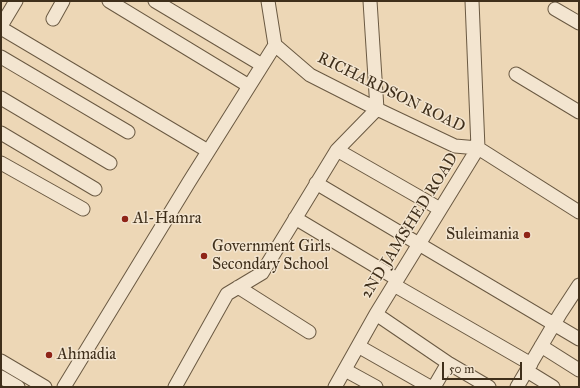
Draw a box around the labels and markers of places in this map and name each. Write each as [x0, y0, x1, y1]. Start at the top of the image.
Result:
place label: Al-Hamra [133, 209, 201, 229]
marker: Al-Hamra [120, 214, 130, 224]
place label: Suleimania [446, 225, 519, 245]
marker: Suleimania [522, 230, 532, 240]
place label: Government Girls Secondary School [212, 237, 330, 275]
marker: Government Girls Secondary School [199, 251, 209, 261]
place label: Ahmadia [57, 345, 116, 365]
marker: Ahmadia [44, 350, 54, 360]

